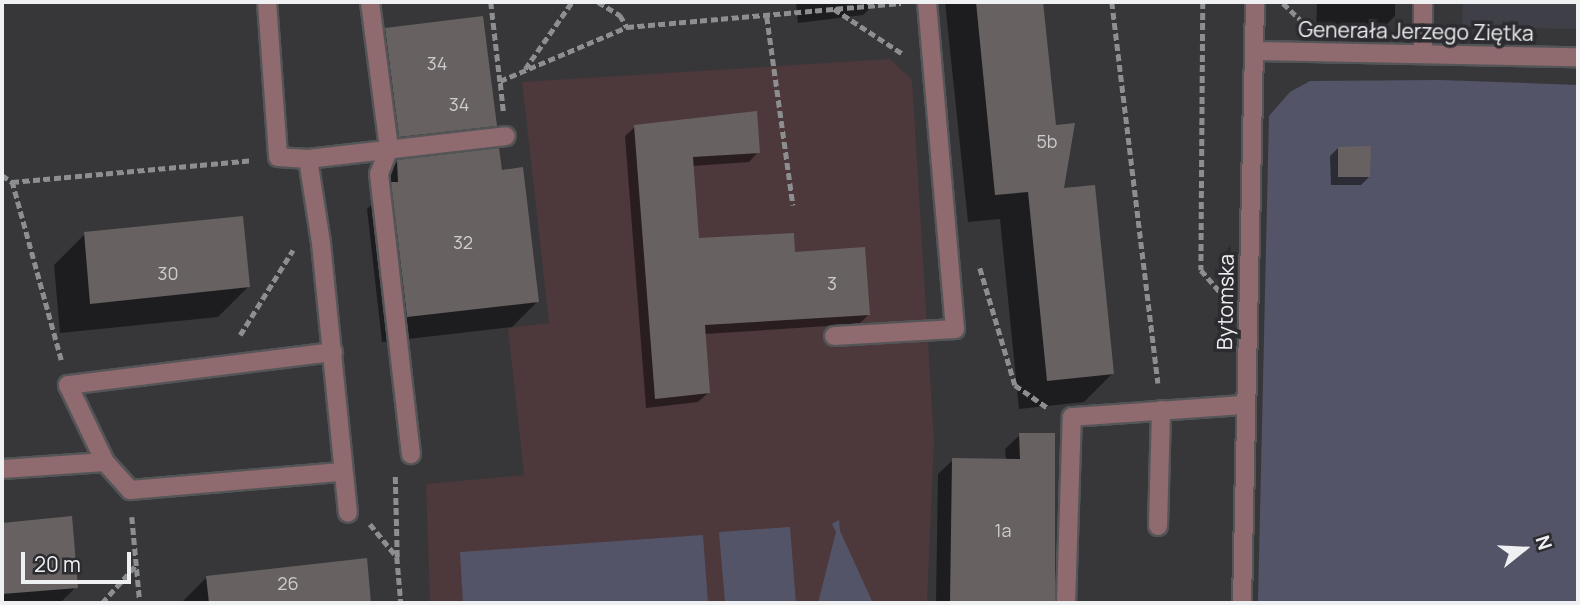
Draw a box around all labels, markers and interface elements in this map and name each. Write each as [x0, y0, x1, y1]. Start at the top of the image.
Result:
street label: Generała Jerzego Ziętka [1298, 16, 1534, 46]
house number: 34 [427, 52, 447, 74]
house number: 34 [449, 93, 469, 115]
house number: 5b [1036, 130, 1058, 152]
house number: 32 [453, 231, 473, 253]
street label: Bytomska [1212, 254, 1238, 350]
house number: 30 [158, 262, 178, 284]
house number: 3 [827, 272, 837, 294]
north arrow [1489, 514, 1559, 584]
house number: 1a [994, 519, 1012, 541]
text: N [1529, 532, 1558, 553]
scale bar [24, 538, 135, 582]
text: 20 m [34, 550, 81, 578]
house number: 26 [277, 572, 299, 594]

